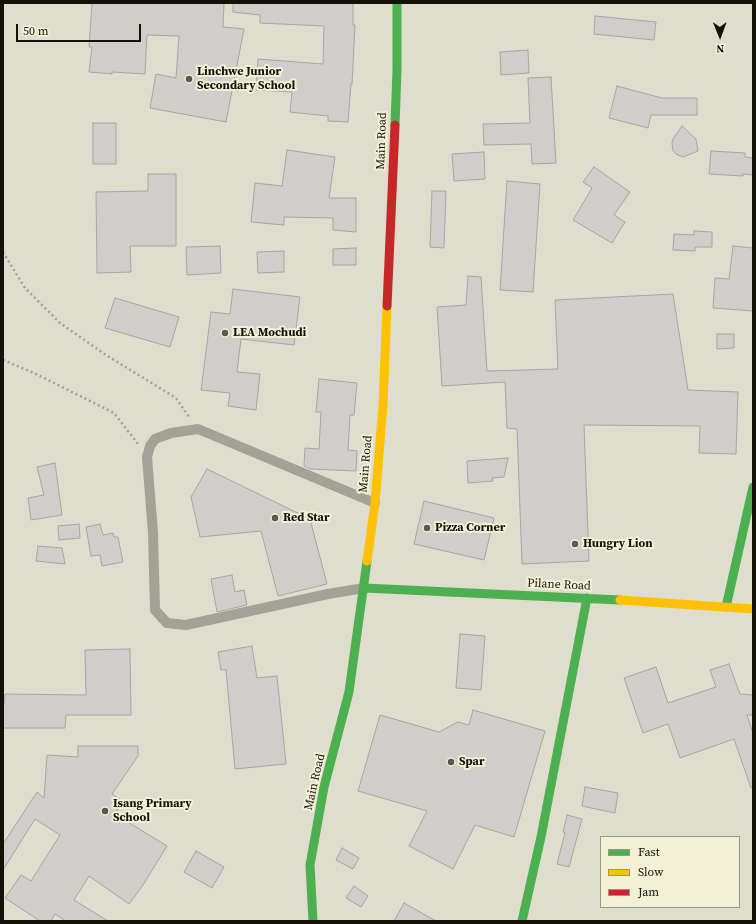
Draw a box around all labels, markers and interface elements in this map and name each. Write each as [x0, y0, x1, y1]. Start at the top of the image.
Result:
scale bar [18, 16, 143, 42]
north arrow [700, 16, 740, 56]
text: 50 m [23, 23, 49, 39]
text: N [716, 41, 724, 56]
place label: Linchwe Junior Secondary School [197, 65, 295, 93]
marker: Linchwe Junior Secondary School [184, 74, 194, 84]
street label: Main Road [374, 112, 390, 170]
place label: LEA Mochudi [233, 326, 306, 340]
marker: LEA Mochudi [220, 328, 230, 338]
street label: Main Road [356, 435, 376, 493]
place label: Red Star [283, 511, 330, 525]
marker: Red Star [270, 513, 280, 523]
place label: Pizza Corner [435, 521, 505, 535]
marker: Pizza Corner [422, 523, 432, 533]
place label: Hungry Lion [583, 537, 653, 551]
marker: Hungry Lion [570, 539, 580, 549]
street label: Pilane Road [527, 576, 591, 594]
street label: Main Road [302, 752, 328, 812]
place label: Spar [459, 755, 485, 769]
marker: Spar [446, 757, 456, 767]
place label: Isang Primary School [113, 797, 192, 825]
marker: Isang Primary School [100, 806, 110, 816]
legend [600, 836, 740, 908]
text: Fast [638, 844, 660, 860]
text: Slow [638, 864, 663, 880]
text: Jam [638, 884, 659, 900]

